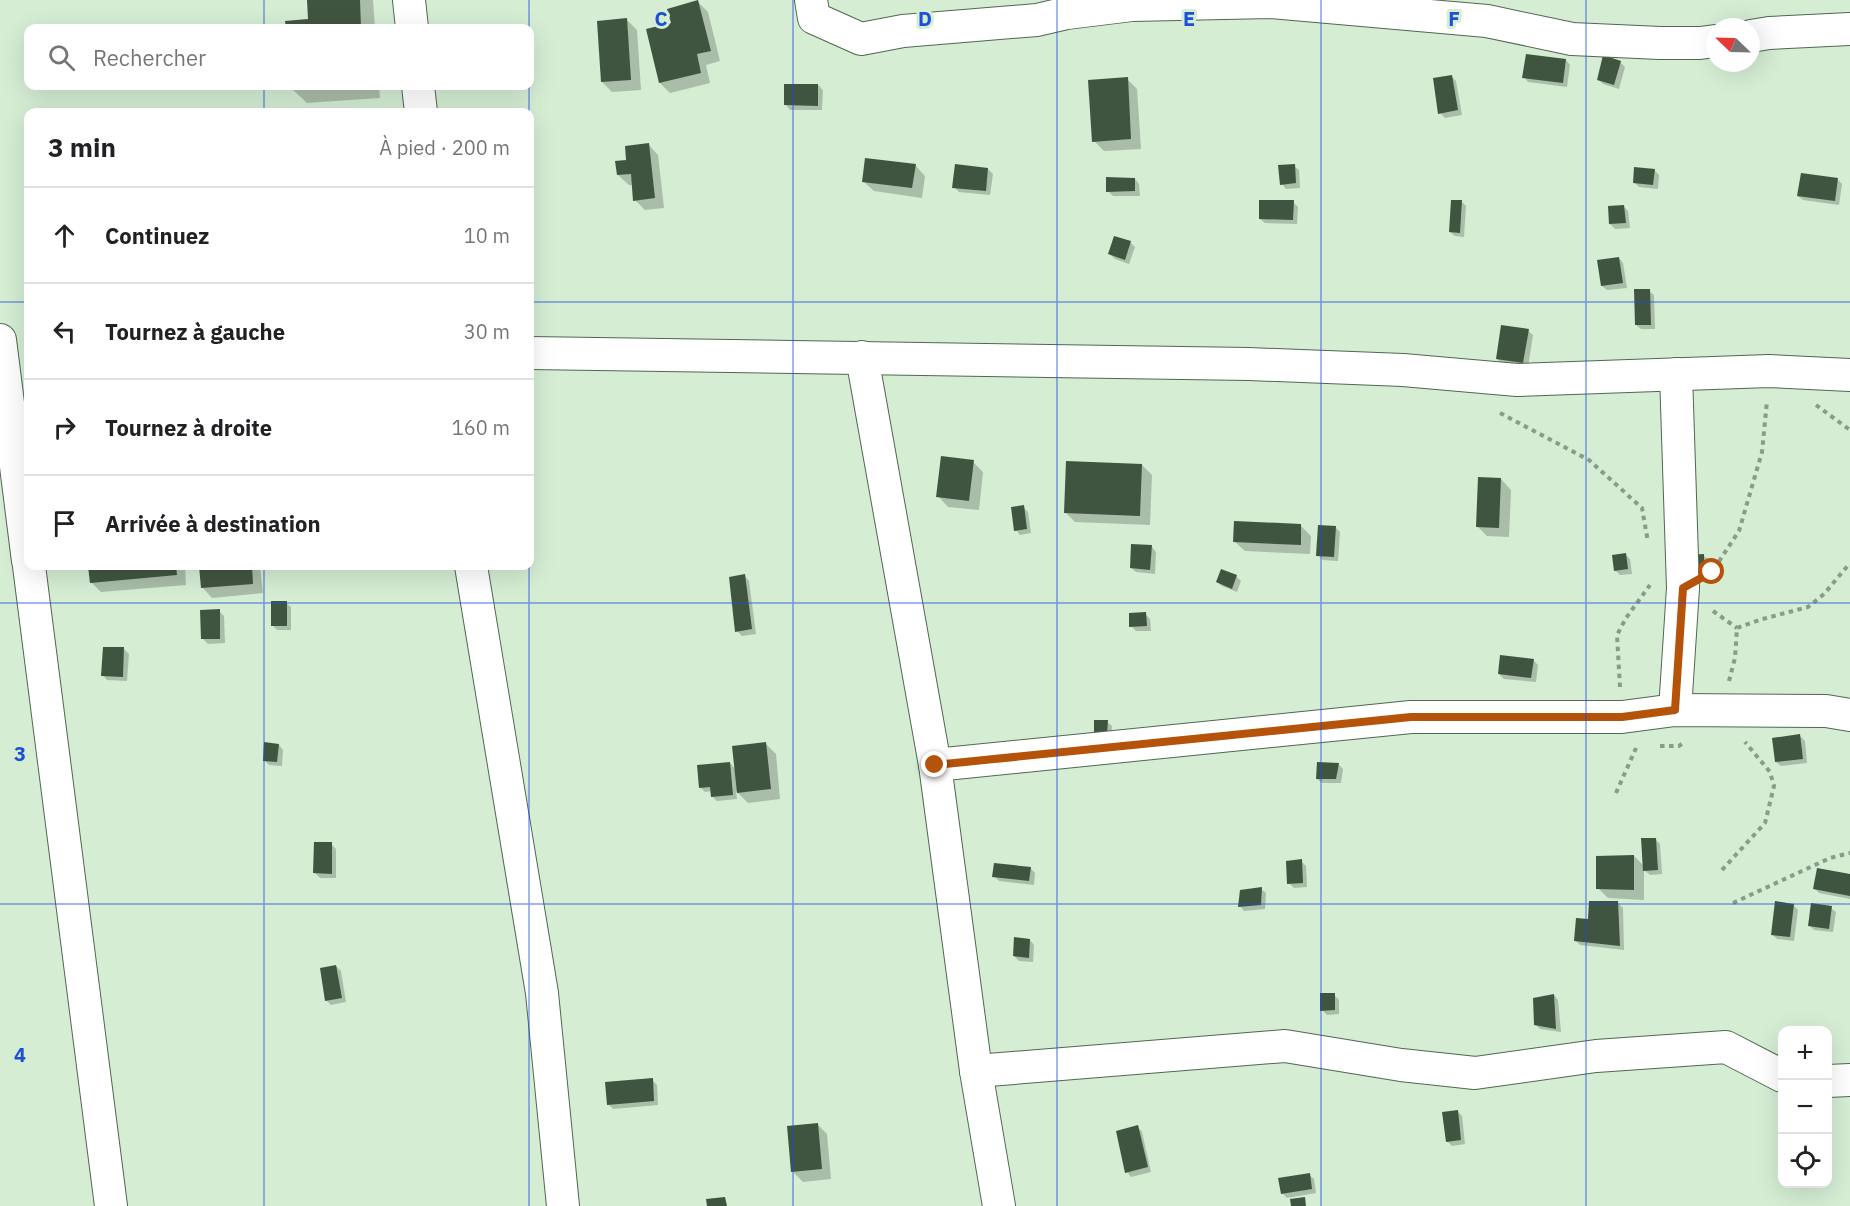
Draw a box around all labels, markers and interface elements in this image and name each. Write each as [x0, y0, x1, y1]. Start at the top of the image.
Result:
text: C [654, 5, 668, 32]
text: D [918, 5, 932, 32]
text: E [1183, 5, 1195, 32]
text: F [1448, 5, 1460, 32]
north arrow [1706, 18, 1760, 72]
search box [24, 24, 534, 90]
icon: search [45, 41, 78, 74]
text: Rechercher [93, 43, 206, 72]
text: 3 min [48, 130, 116, 164]
text: À pied · 200 m [379, 134, 510, 161]
icon: ahead [48, 219, 81, 252]
text: Continuez [105, 221, 209, 250]
text: 10 m [464, 222, 510, 249]
icon: left [48, 315, 81, 348]
text: Tournez à gauche [105, 317, 285, 346]
text: 30 m [464, 318, 510, 345]
icon: right [48, 411, 81, 444]
text: Tournez à droite [105, 413, 272, 442]
text: 160 m [452, 414, 510, 441]
icon: arrive [48, 507, 81, 540]
text: Arrivée à destination [105, 509, 321, 538]
route start [1698, 558, 1724, 584]
text: 3 [14, 740, 26, 767]
route end [921, 751, 947, 777]
map controls [1778, 1026, 1832, 1188]
button: + [1778, 1026, 1832, 1080]
text: 4 [14, 1041, 26, 1068]
button: − [1778, 1080, 1832, 1134]
button: locate [1778, 1134, 1832, 1188]

